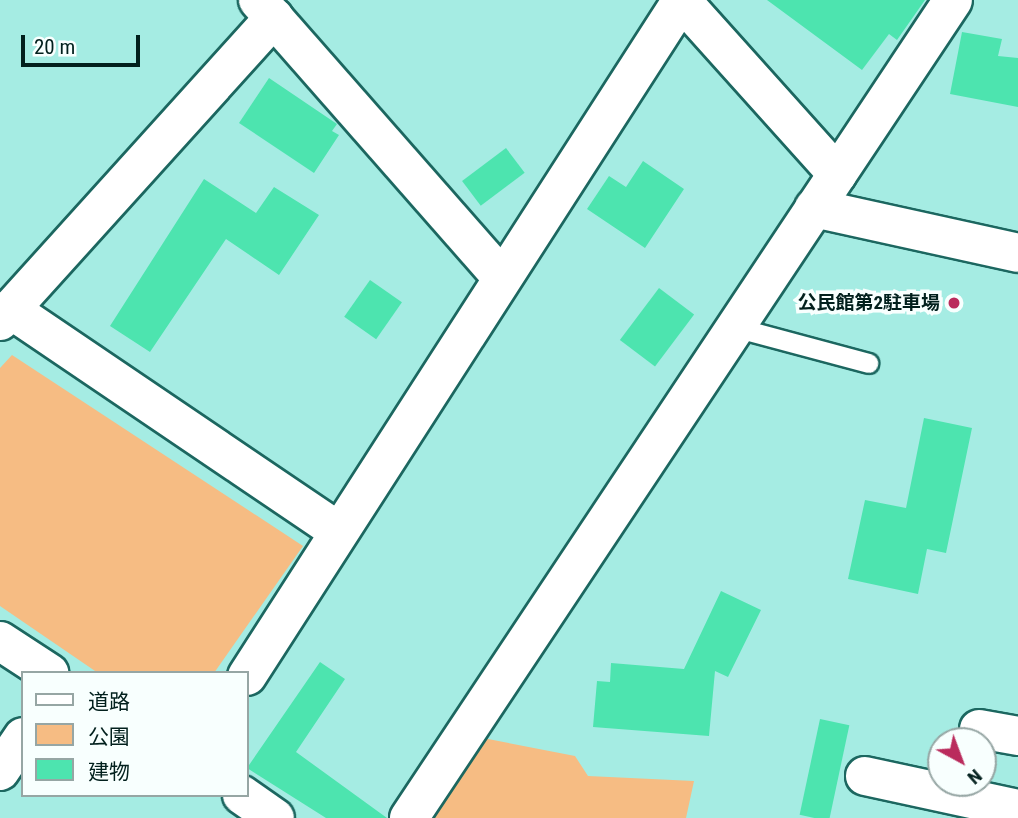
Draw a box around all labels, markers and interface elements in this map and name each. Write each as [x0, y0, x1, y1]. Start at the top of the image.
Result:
scale bar [24, 21, 144, 65]
text: 20 m [34, 35, 75, 59]
place label: 公民館第2駐車場 [797, 292, 940, 314]
marker: 公民館第2駐車場 [946, 295, 962, 311]
legend [21, 671, 248, 797]
text: 道路 [88, 690, 130, 714]
text: 公園 [88, 725, 130, 749]
north arrow [927, 727, 997, 797]
text: 建物 [88, 760, 130, 784]
text: N [963, 764, 987, 789]

